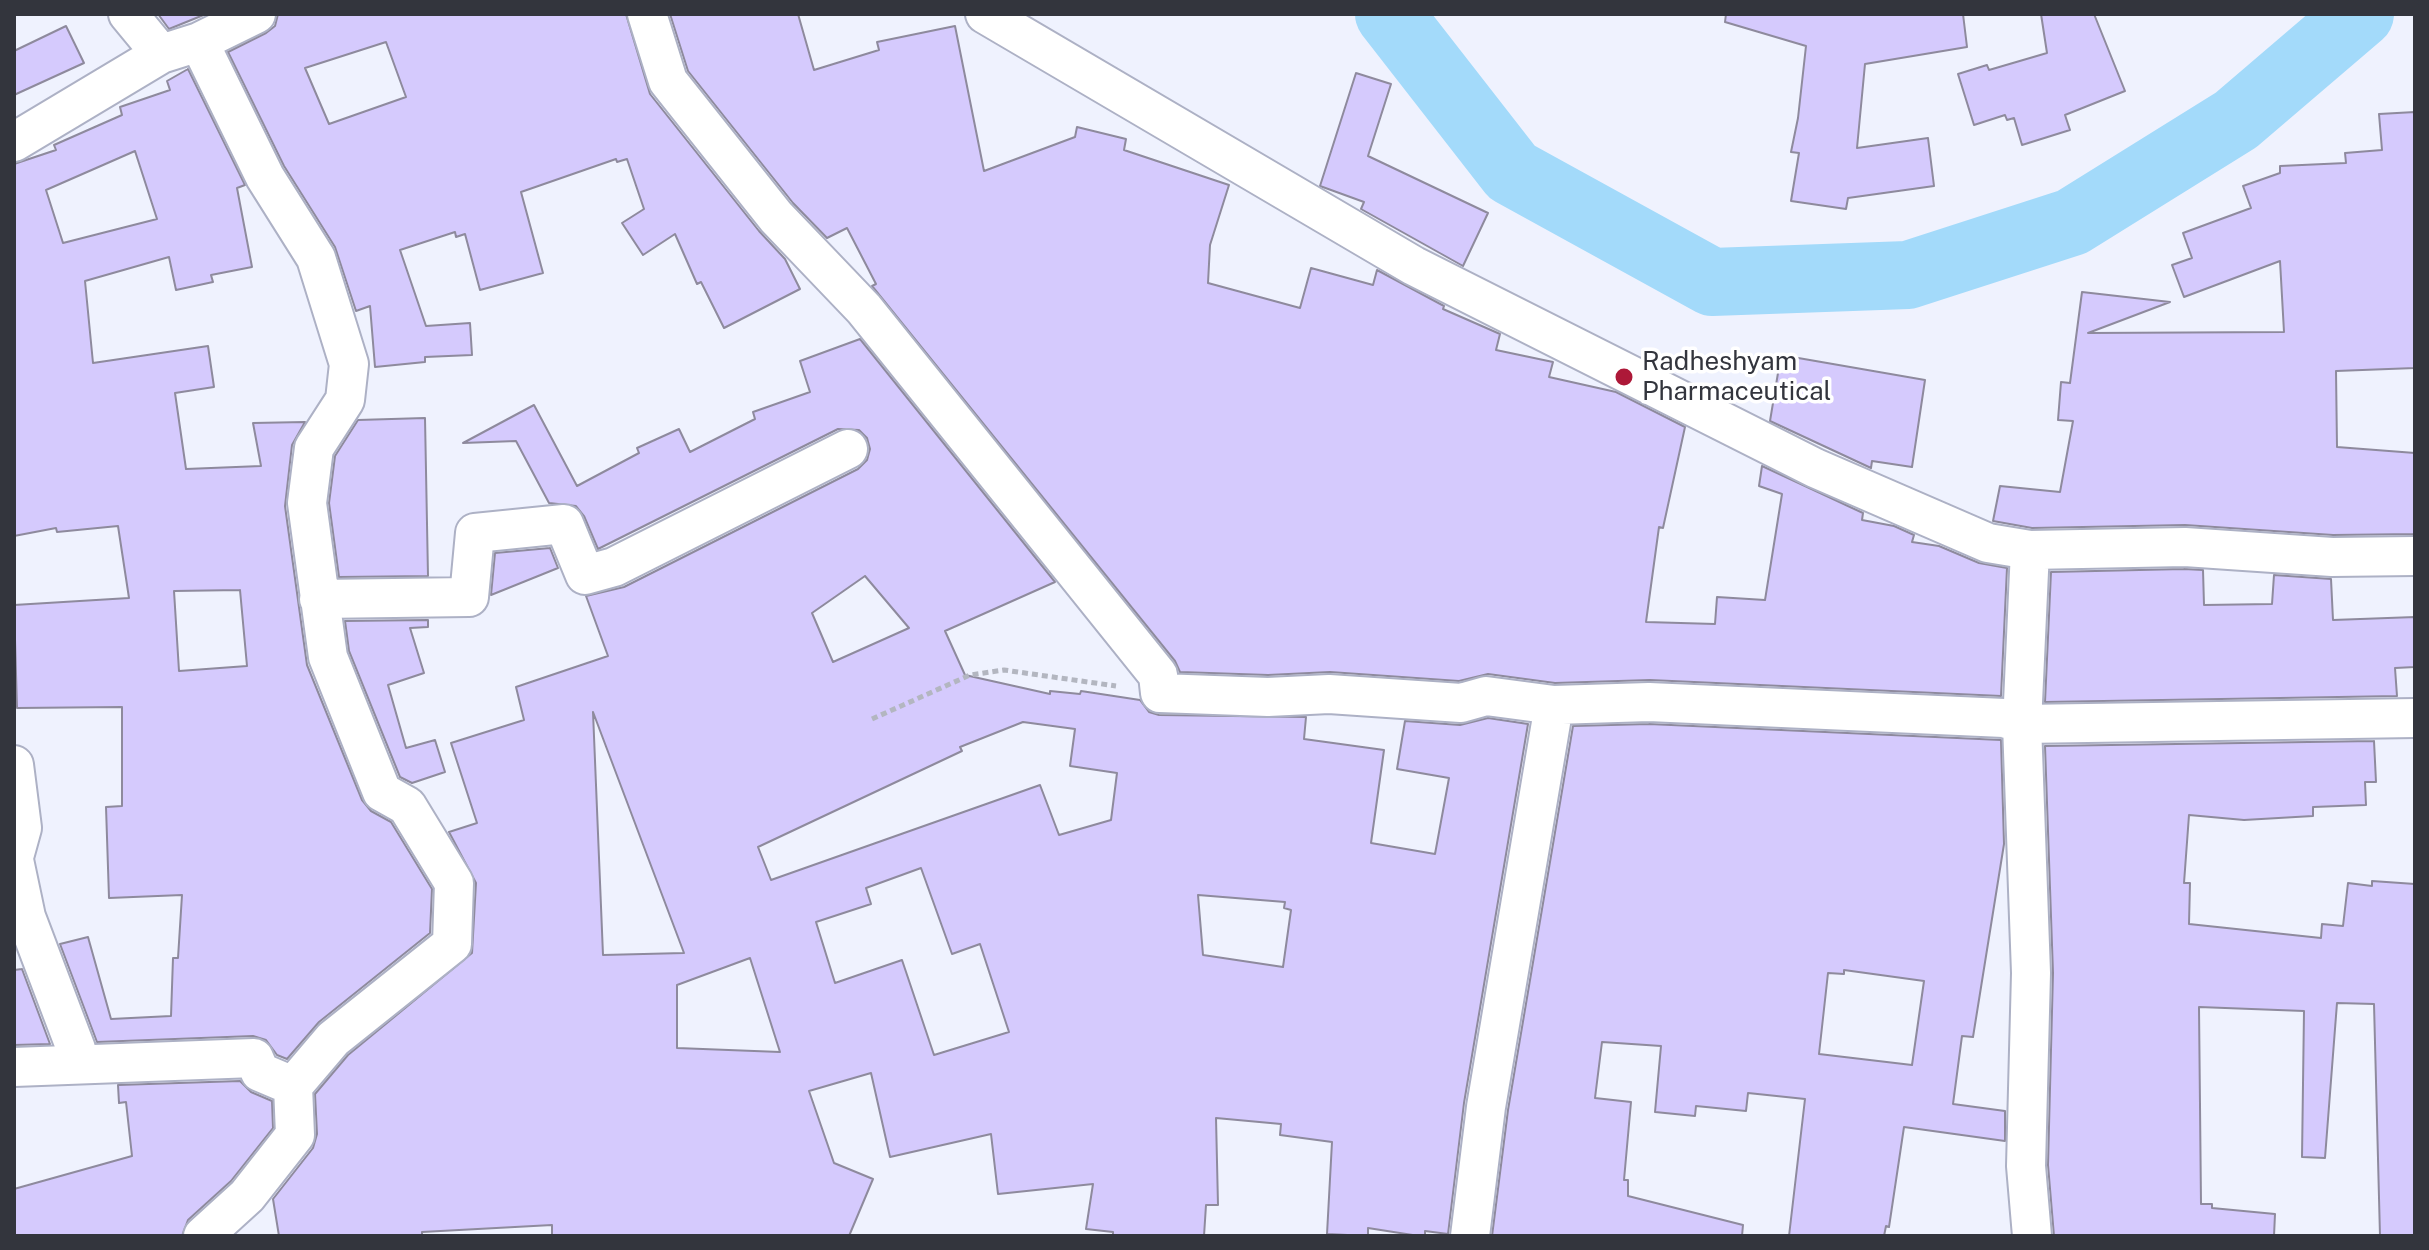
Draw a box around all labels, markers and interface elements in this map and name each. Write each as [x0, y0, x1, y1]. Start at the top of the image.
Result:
place label: Radheshyam Pharmaceutical [1642, 346, 1831, 408]
marker: Radheshyam Pharmaceutical [1613, 366, 1635, 388]

